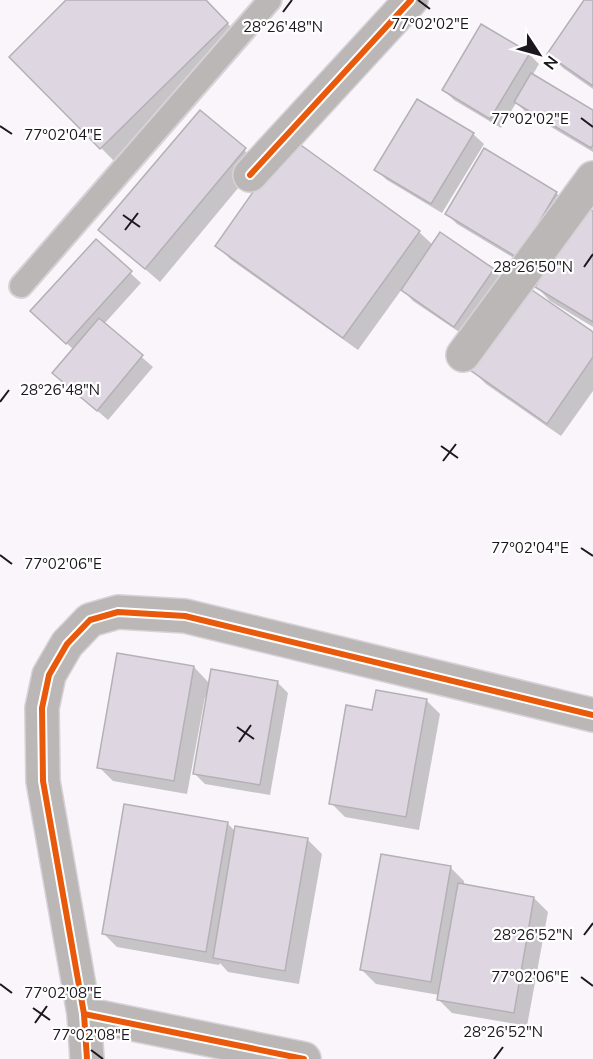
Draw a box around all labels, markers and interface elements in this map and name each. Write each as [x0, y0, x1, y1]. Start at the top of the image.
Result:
text: 77°02'02"E [391, 14, 469, 33]
text: 28°26'48"N [243, 17, 323, 36]
north arrow [509, 24, 569, 84]
text: N [539, 52, 563, 74]
text: 77°02'02"E [491, 109, 569, 128]
text: 77°02'04"E [24, 125, 102, 144]
text: 28°26'50"N [493, 257, 573, 276]
text: 28°26'48"N [20, 380, 100, 399]
text: 77°02'04"E [491, 538, 569, 557]
text: 77°02'06"E [24, 554, 102, 573]
text: 28°26'52"N [493, 925, 573, 944]
text: 77°02'06"E [491, 967, 569, 986]
text: 77°02'08"E [24, 983, 102, 1002]
text: 28°26'52"N [463, 1022, 543, 1041]
text: 77°02'08"E [52, 1025, 130, 1044]

